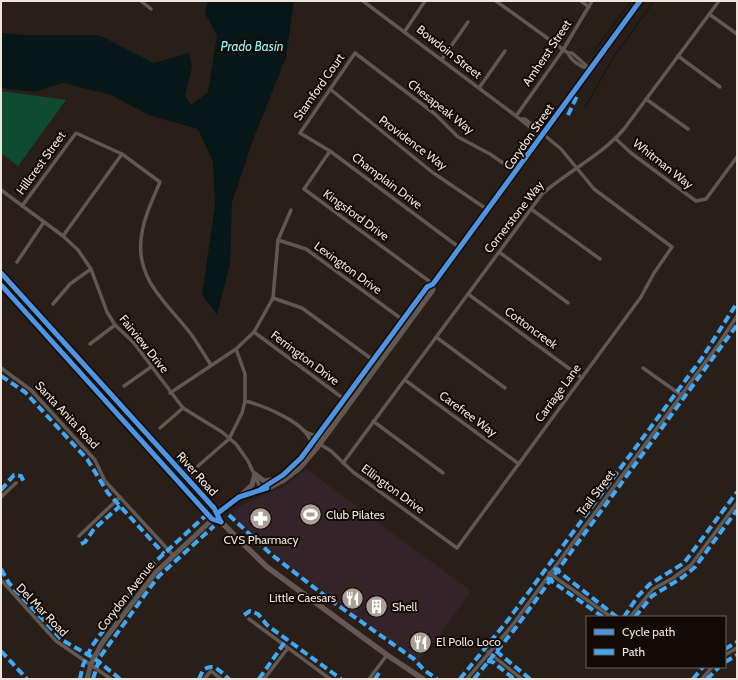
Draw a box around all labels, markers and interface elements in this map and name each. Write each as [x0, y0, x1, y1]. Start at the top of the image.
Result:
street label: Amherst Street [519, 17, 574, 89]
street label: Bowdoin Street [414, 22, 485, 82]
water label: Prado Basin [221, 38, 283, 54]
street label: Stamford Court [290, 50, 347, 123]
street label: Chesapeak Way [405, 76, 477, 137]
street label: Corydon Street [500, 101, 557, 173]
street label: Providence Way [376, 112, 450, 173]
street label: Hillcrest Street [13, 128, 68, 197]
street label: Whitman Way [630, 135, 697, 192]
street label: Champlain Drive [349, 149, 425, 212]
street label: Cornerstone Way [481, 177, 547, 256]
street label: Kingsford Drive [320, 186, 392, 243]
street label: Lexington Drive [312, 238, 385, 297]
street label: Cottoncreek [502, 303, 561, 352]
street label: Fairview Drive [116, 312, 172, 376]
street label: Ferrington Drive [268, 327, 342, 388]
street label: Carriage Lane [531, 361, 584, 425]
street label: Santa Anita Road [32, 378, 103, 452]
street label: Carefree Way [436, 388, 500, 440]
street label: River Road [174, 449, 221, 499]
street label: Ellington Drive [359, 461, 428, 517]
street label: Trail Street [573, 467, 618, 519]
sports icon: Club Pilates [298, 502, 324, 528]
pharmacy icon: CVS Pharmacy [248, 506, 274, 532]
place label: Club Pilates [326, 507, 385, 522]
place label: CVS Pharmacy [223, 532, 299, 547]
street label: Corydon Avenue [94, 558, 157, 634]
street label: Del Mar Road [13, 580, 71, 639]
restaurant icon: Little Caesars [339, 585, 365, 611]
place label: Little Caesars [269, 590, 336, 605]
building icon: Shell [364, 594, 390, 620]
place label: Shell [392, 599, 417, 614]
legend [586, 616, 726, 668]
text: Cycle path [622, 624, 675, 639]
restaurant icon: El Pollo Loco [407, 629, 433, 655]
place label: El Pollo Loco [436, 634, 501, 649]
text: Path [622, 644, 645, 659]

